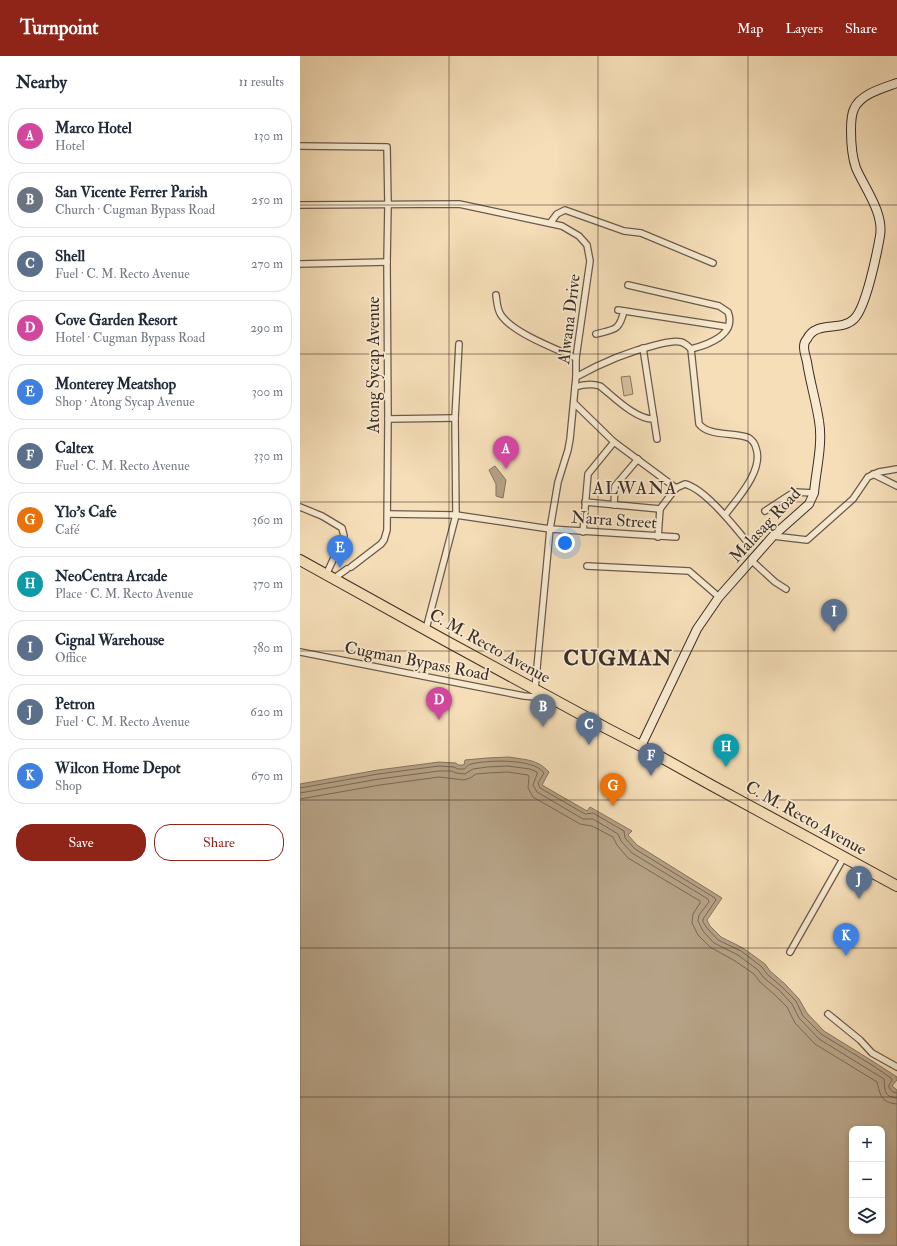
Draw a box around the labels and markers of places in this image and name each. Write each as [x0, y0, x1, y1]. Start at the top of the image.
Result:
pin: A [493, 436, 519, 469]
pin: E [327, 535, 353, 568]
pin: I [821, 599, 847, 632]
pin: D [426, 687, 452, 720]
pin: B [530, 694, 556, 727]
pin: C [576, 712, 602, 745]
pin: H [713, 734, 739, 767]
pin: F [638, 743, 664, 776]
pin: G [600, 773, 626, 806]
pin: J [846, 866, 872, 899]
pin: K [833, 923, 859, 956]

